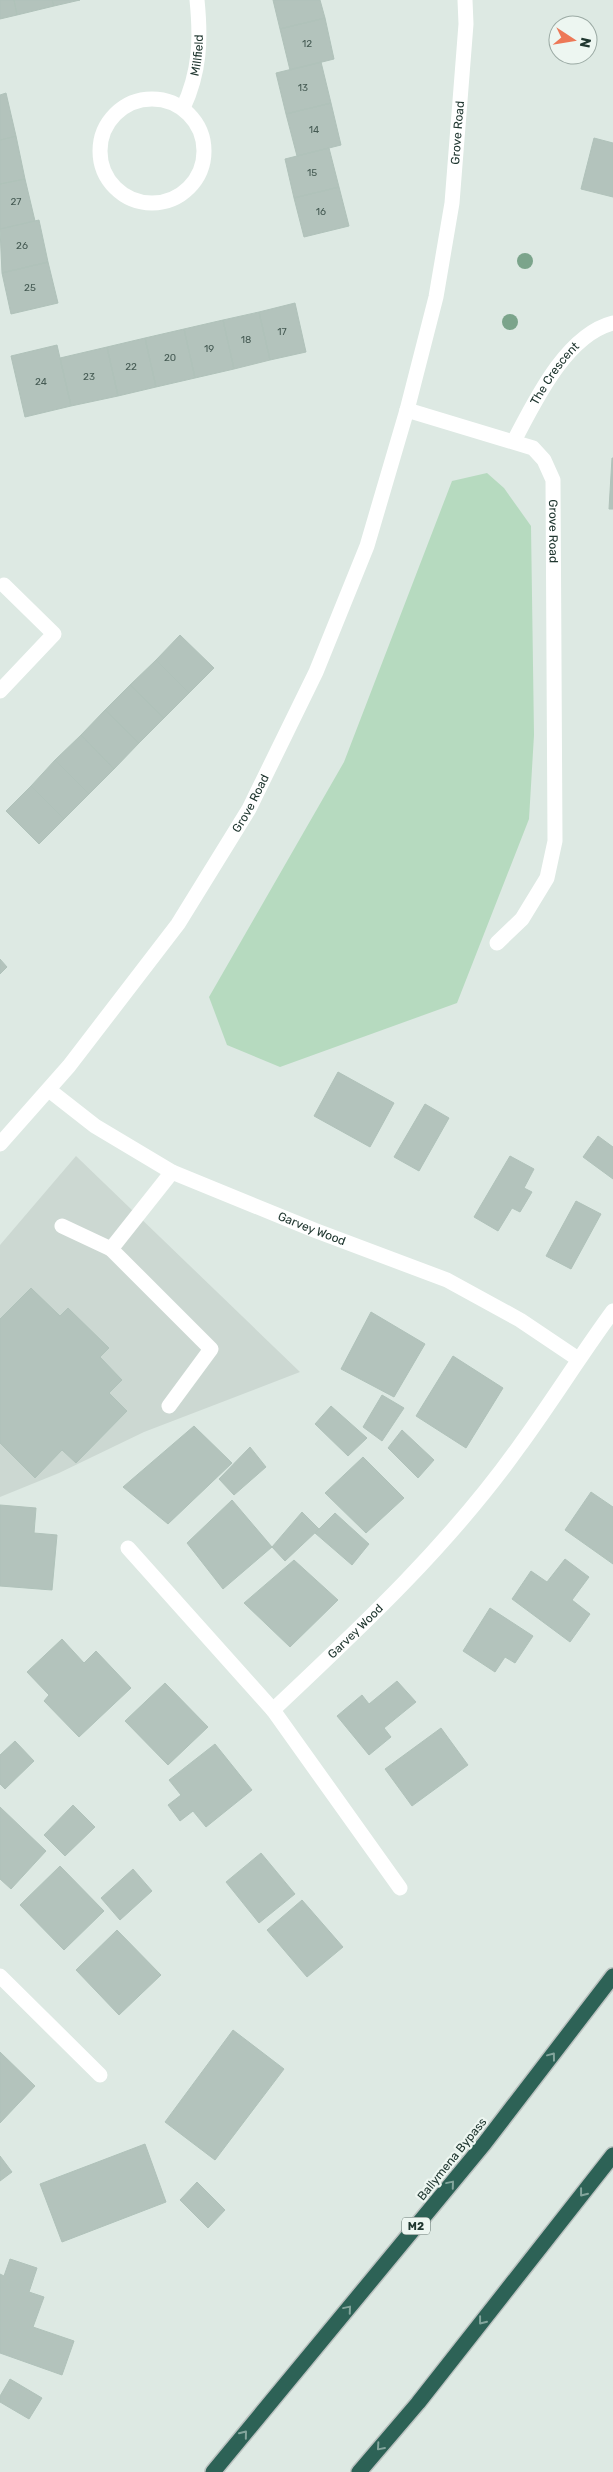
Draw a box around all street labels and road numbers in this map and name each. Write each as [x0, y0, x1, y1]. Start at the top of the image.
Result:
street label: Millfield [188, 34, 206, 77]
street label: Grove Road [448, 100, 467, 165]
street label: The Crescent [527, 339, 582, 408]
street label: Grove Road [546, 499, 560, 563]
street label: Grove Road [229, 772, 272, 835]
street label: Garvey Wood [276, 1209, 348, 1248]
street label: Garvey Wood [325, 1601, 386, 1661]
street label: Ballymena Bypass [414, 2115, 490, 2203]
road number: M2 [402, 2218, 430, 2234]

